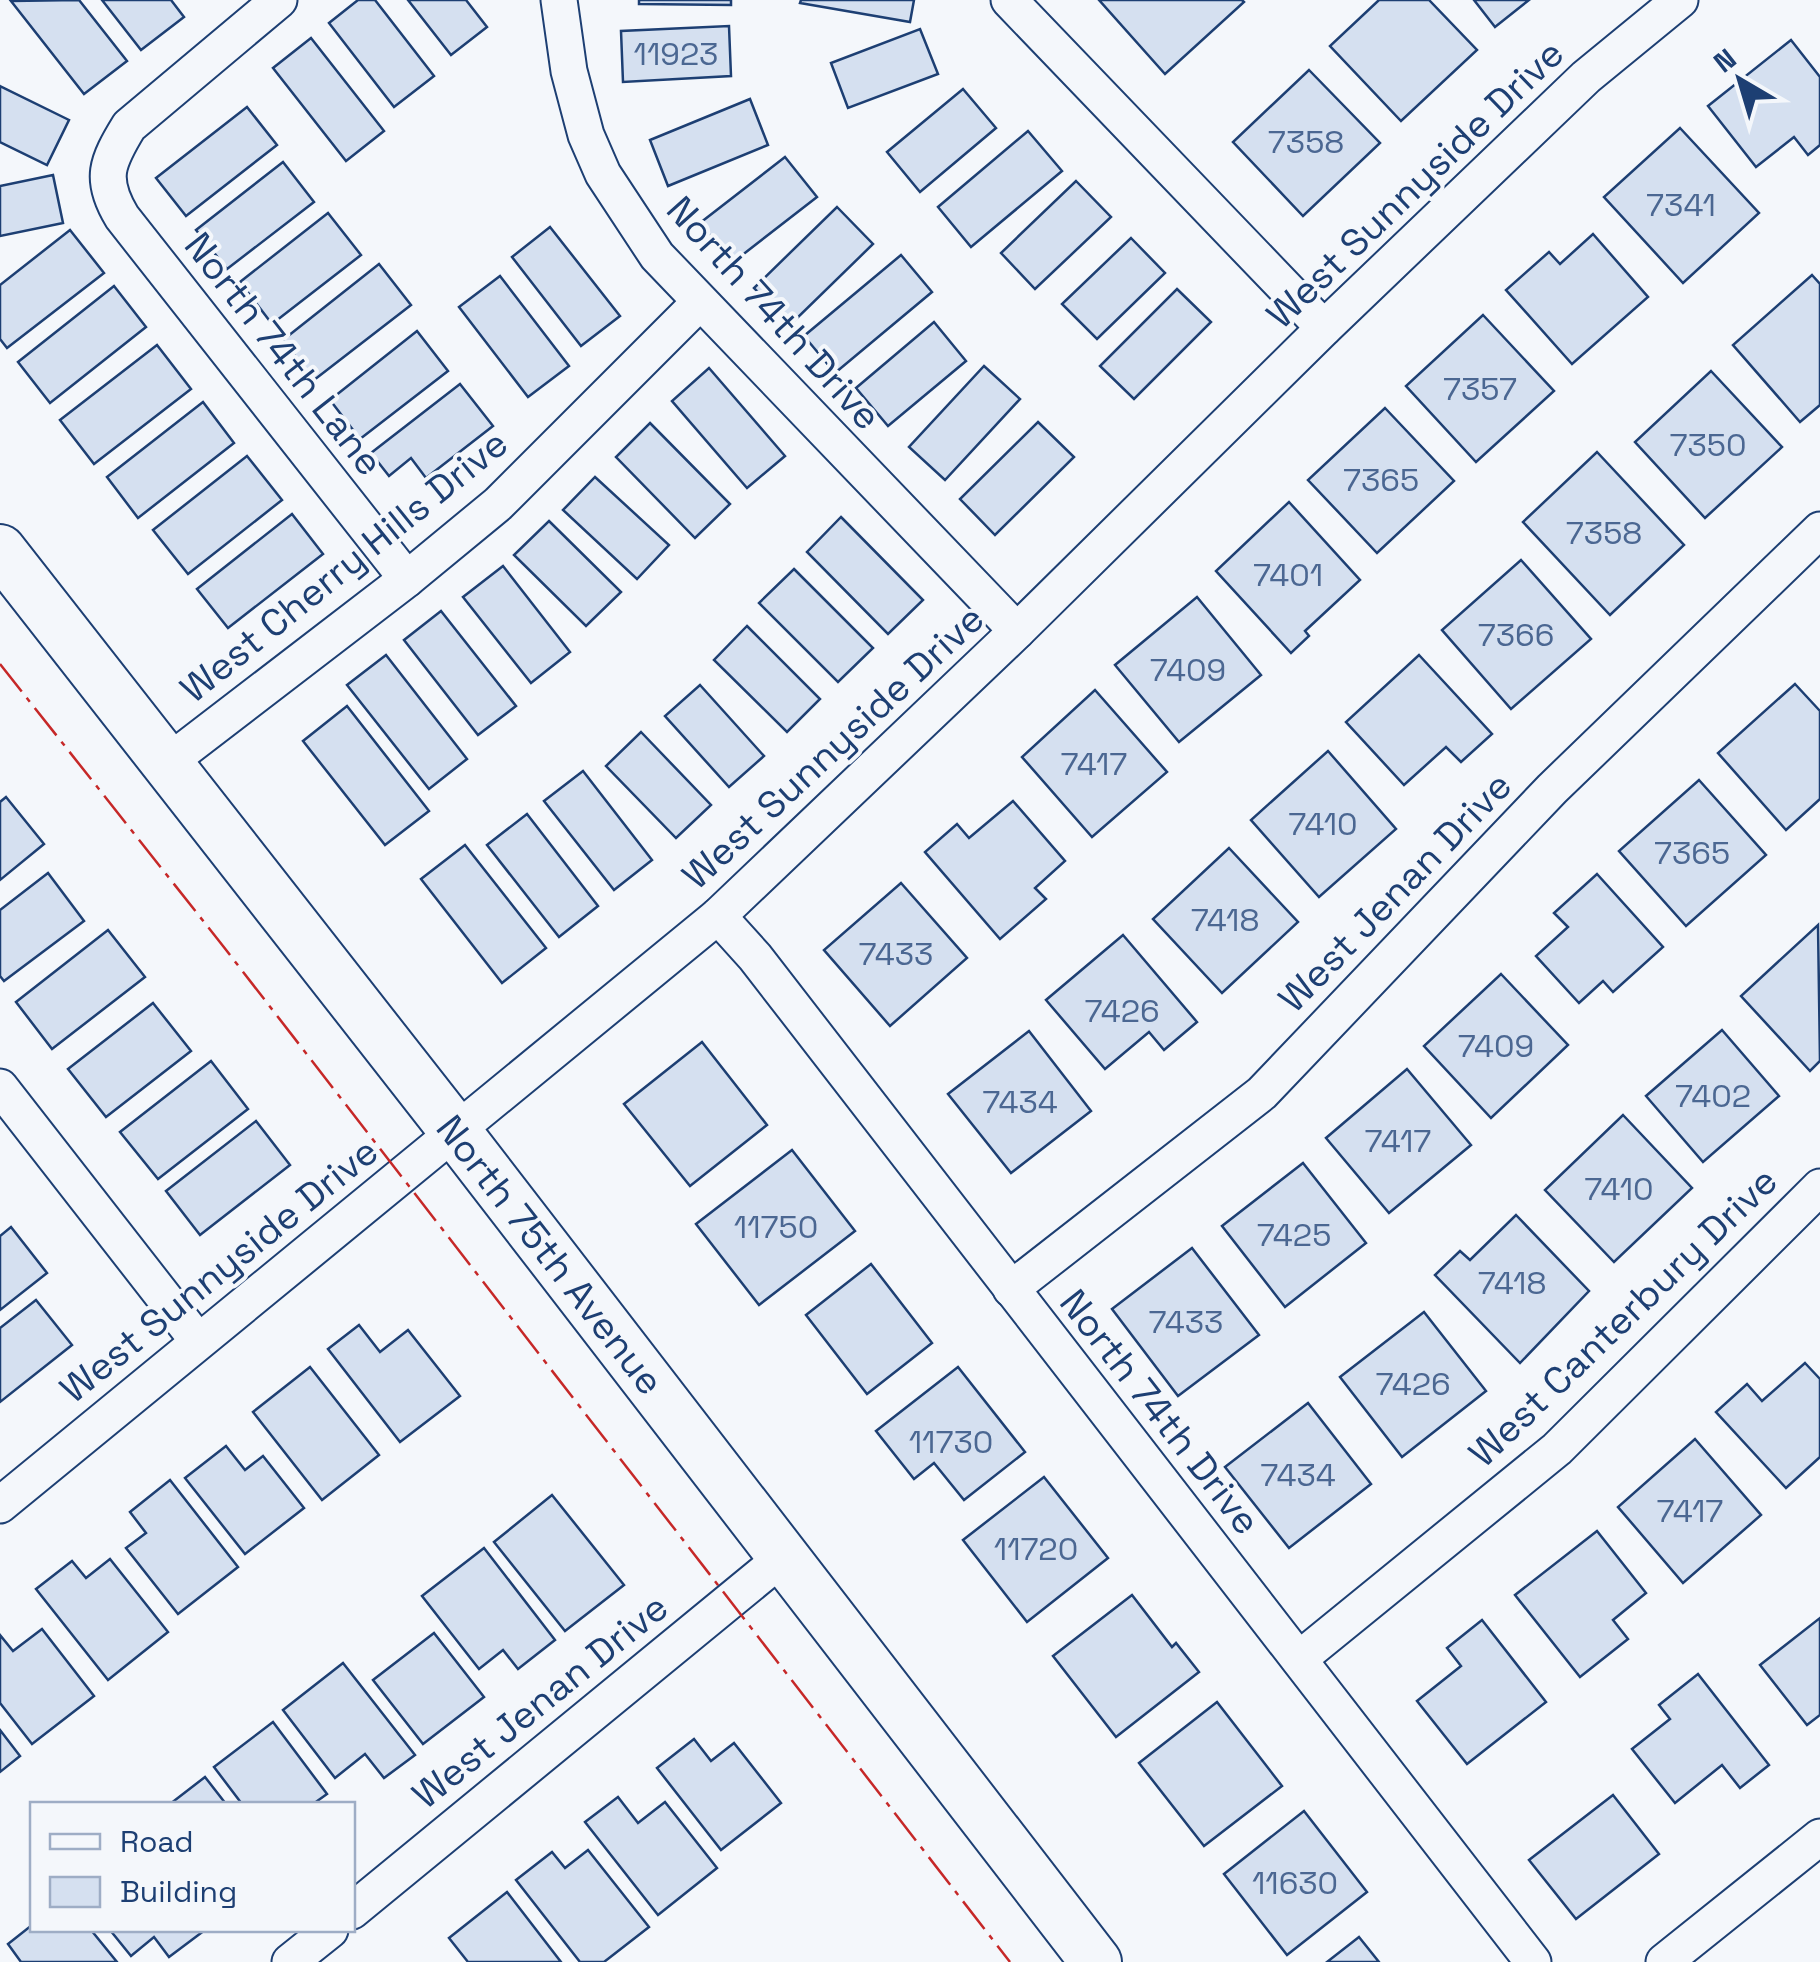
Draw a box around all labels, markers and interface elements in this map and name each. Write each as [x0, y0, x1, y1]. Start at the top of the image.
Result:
street label: West Sunnyside Drive [1256, 29, 1574, 339]
north arrow [1690, 30, 1790, 130]
house number: 11923 [634, 34, 718, 74]
text: N [1706, 40, 1743, 80]
house number: 7358 [1268, 122, 1344, 162]
house number: 7341 [1646, 185, 1716, 225]
street label: North 74th Drive [656, 186, 892, 440]
street label: North 74th Lane [174, 223, 394, 485]
house number: 7357 [1443, 369, 1517, 409]
street label: West Cherry Hills Drive [171, 419, 517, 713]
house number: 7350 [1669, 425, 1747, 465]
house number: 7365 [1343, 460, 1419, 500]
house number: 7358 [1566, 513, 1642, 553]
house number: 7401 [1253, 555, 1323, 595]
street label: West Sunnyside Drive [672, 595, 994, 899]
house number: 7366 [1478, 615, 1554, 655]
house number: 7409 [1150, 650, 1226, 690]
house number: 7417 [1061, 744, 1127, 784]
street label: West Jenan Drive [1268, 762, 1522, 1022]
house number: 7410 [1288, 804, 1358, 844]
house number: 7365 [1654, 833, 1730, 873]
house number: 7418 [1191, 900, 1259, 940]
house number: 7433 [859, 934, 933, 974]
house number: 7426 [1084, 991, 1160, 1031]
house number: 7409 [1458, 1026, 1534, 1066]
house number: 7402 [1675, 1076, 1751, 1116]
house number: 7434 [982, 1082, 1058, 1122]
street label: North 75th Avenue [426, 1105, 674, 1405]
house number: 7417 [1365, 1121, 1431, 1161]
street label: West Sunnyside Drive [50, 1127, 388, 1413]
street label: West Canterbury Drive [1459, 1157, 1787, 1477]
house number: 7410 [1584, 1169, 1654, 1209]
house number: 11750 [734, 1207, 818, 1247]
house number: 7425 [1257, 1215, 1331, 1255]
house number: 7418 [1478, 1263, 1546, 1303]
street label: North 74th Drive [1049, 1280, 1271, 1544]
house number: 7433 [1149, 1302, 1223, 1342]
house number: 7426 [1375, 1364, 1451, 1404]
house number: 11730 [909, 1422, 993, 1462]
house number: 7434 [1260, 1455, 1336, 1495]
house number: 7417 [1657, 1491, 1723, 1531]
house number: 11720 [994, 1529, 1078, 1569]
street label: West Jenan Drive [402, 1583, 678, 1819]
legend [30, 1802, 355, 1932]
text: Road [120, 1822, 194, 1861]
house number: 11630 [1252, 1863, 1338, 1903]
text: Building [120, 1872, 237, 1911]

